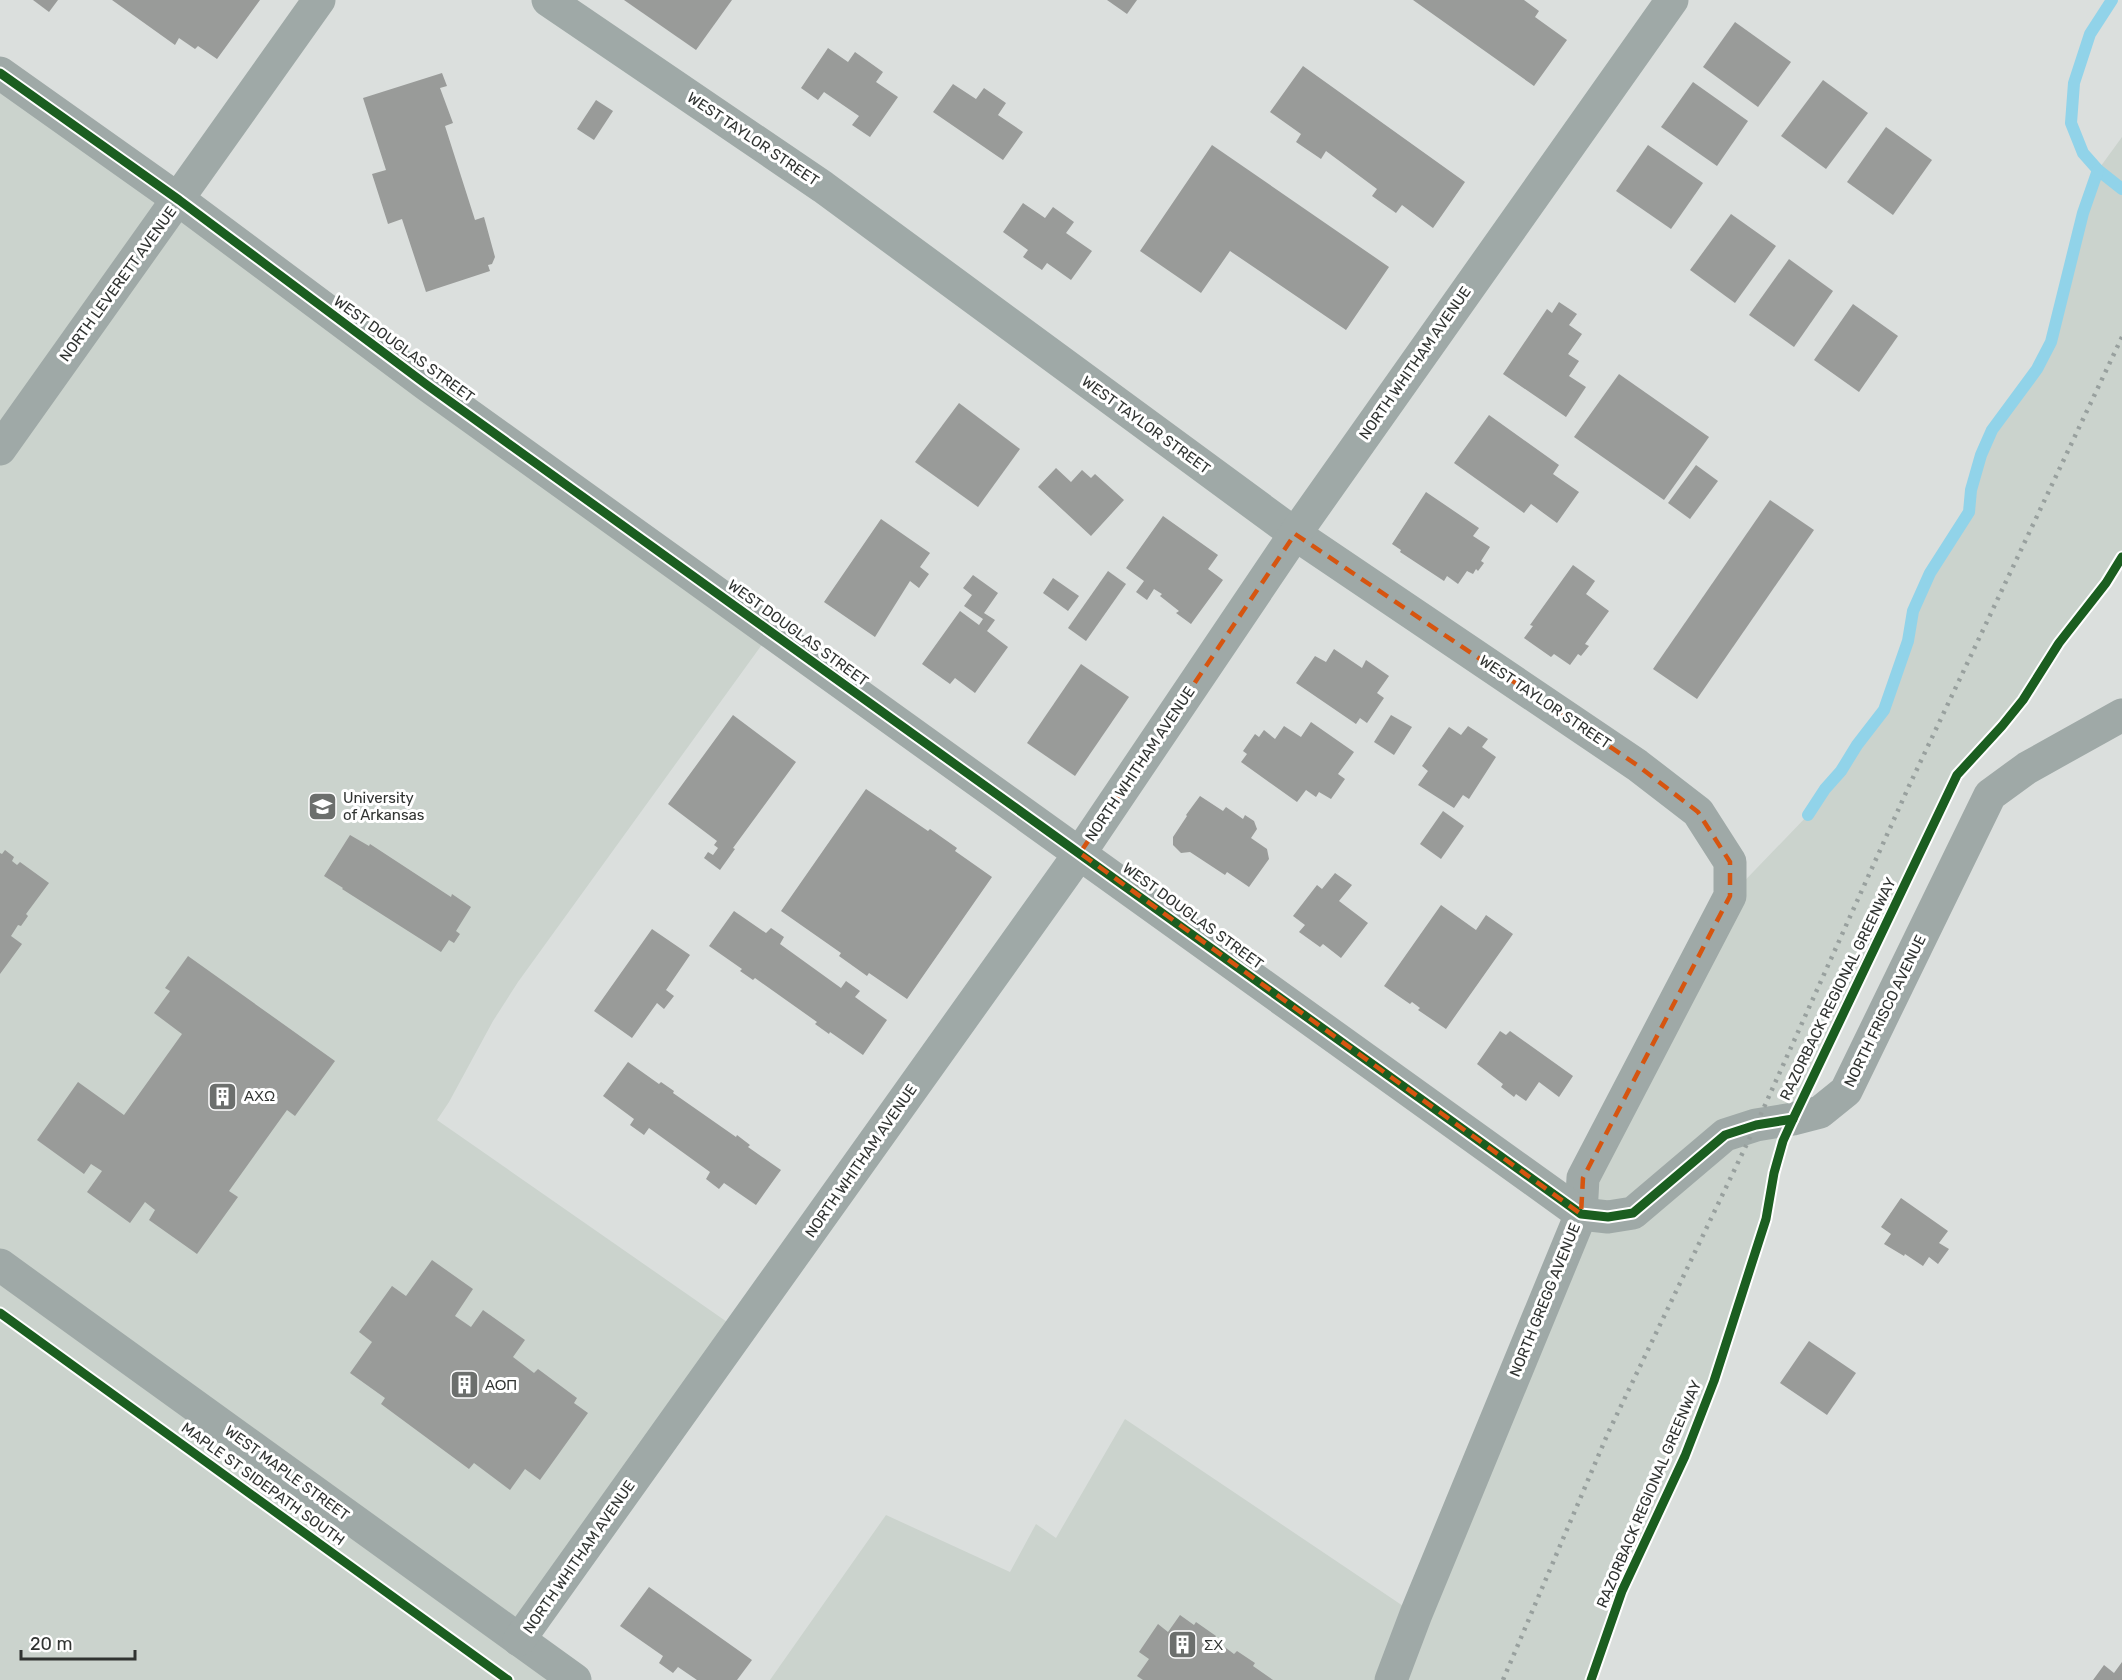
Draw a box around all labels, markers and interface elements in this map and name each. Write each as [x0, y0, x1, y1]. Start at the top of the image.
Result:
street label: WEST TAYLOR STREET [684, 88, 822, 190]
street label: NORTH LEVERETT AVENUE [56, 203, 180, 365]
street label: NORTH WHITHAM AVENUE [1355, 283, 1475, 443]
street label: WEST DOUGLAS STREET [330, 292, 478, 406]
street label: WEST TAYLOR STREET [1078, 372, 1214, 478]
street label: WEST DOUGLAS STREET [724, 576, 872, 690]
street label: WEST TAYLOR STREET [1476, 651, 1614, 753]
street label: NORTH WHITHAM AVENUE [1081, 683, 1199, 845]
place label: University of Arkansas [343, 789, 425, 824]
school or university icon: University of Arkansas [306, 791, 338, 823]
street label: WEST DOUGLAS STREET [1119, 859, 1267, 973]
street label: RAZORBACK REGIONAL GREENWAY [1776, 874, 1900, 1103]
street label: NORTH FRISCO AVENUE [1840, 932, 1930, 1090]
building icon: ΑΧΩ [207, 1080, 239, 1112]
street label: NORTH WHITHAM AVENUE [801, 1081, 921, 1241]
place label: ΑΧΩ [244, 1087, 275, 1105]
street label: NORTH GREGG AVENUE [1506, 1220, 1584, 1380]
building icon: ΑΟΠ [448, 1369, 480, 1401]
place label: ΑΟΠ [485, 1376, 517, 1394]
street label: RAZORBACK REGIONAL GREENWAY [1593, 1377, 1705, 1611]
street label: MAPLE ST SIDEPATH SOUTH [178, 1419, 348, 1549]
street label: WEST MAPLE STREET [221, 1422, 353, 1524]
street label: NORTH WHITHAM AVENUE [519, 1477, 639, 1637]
scale bar [21, 1623, 135, 1661]
building icon: ΣΧ [1167, 1629, 1199, 1661]
text: 20 m [30, 1633, 72, 1655]
place label: ΣΧ [1204, 1636, 1223, 1654]

